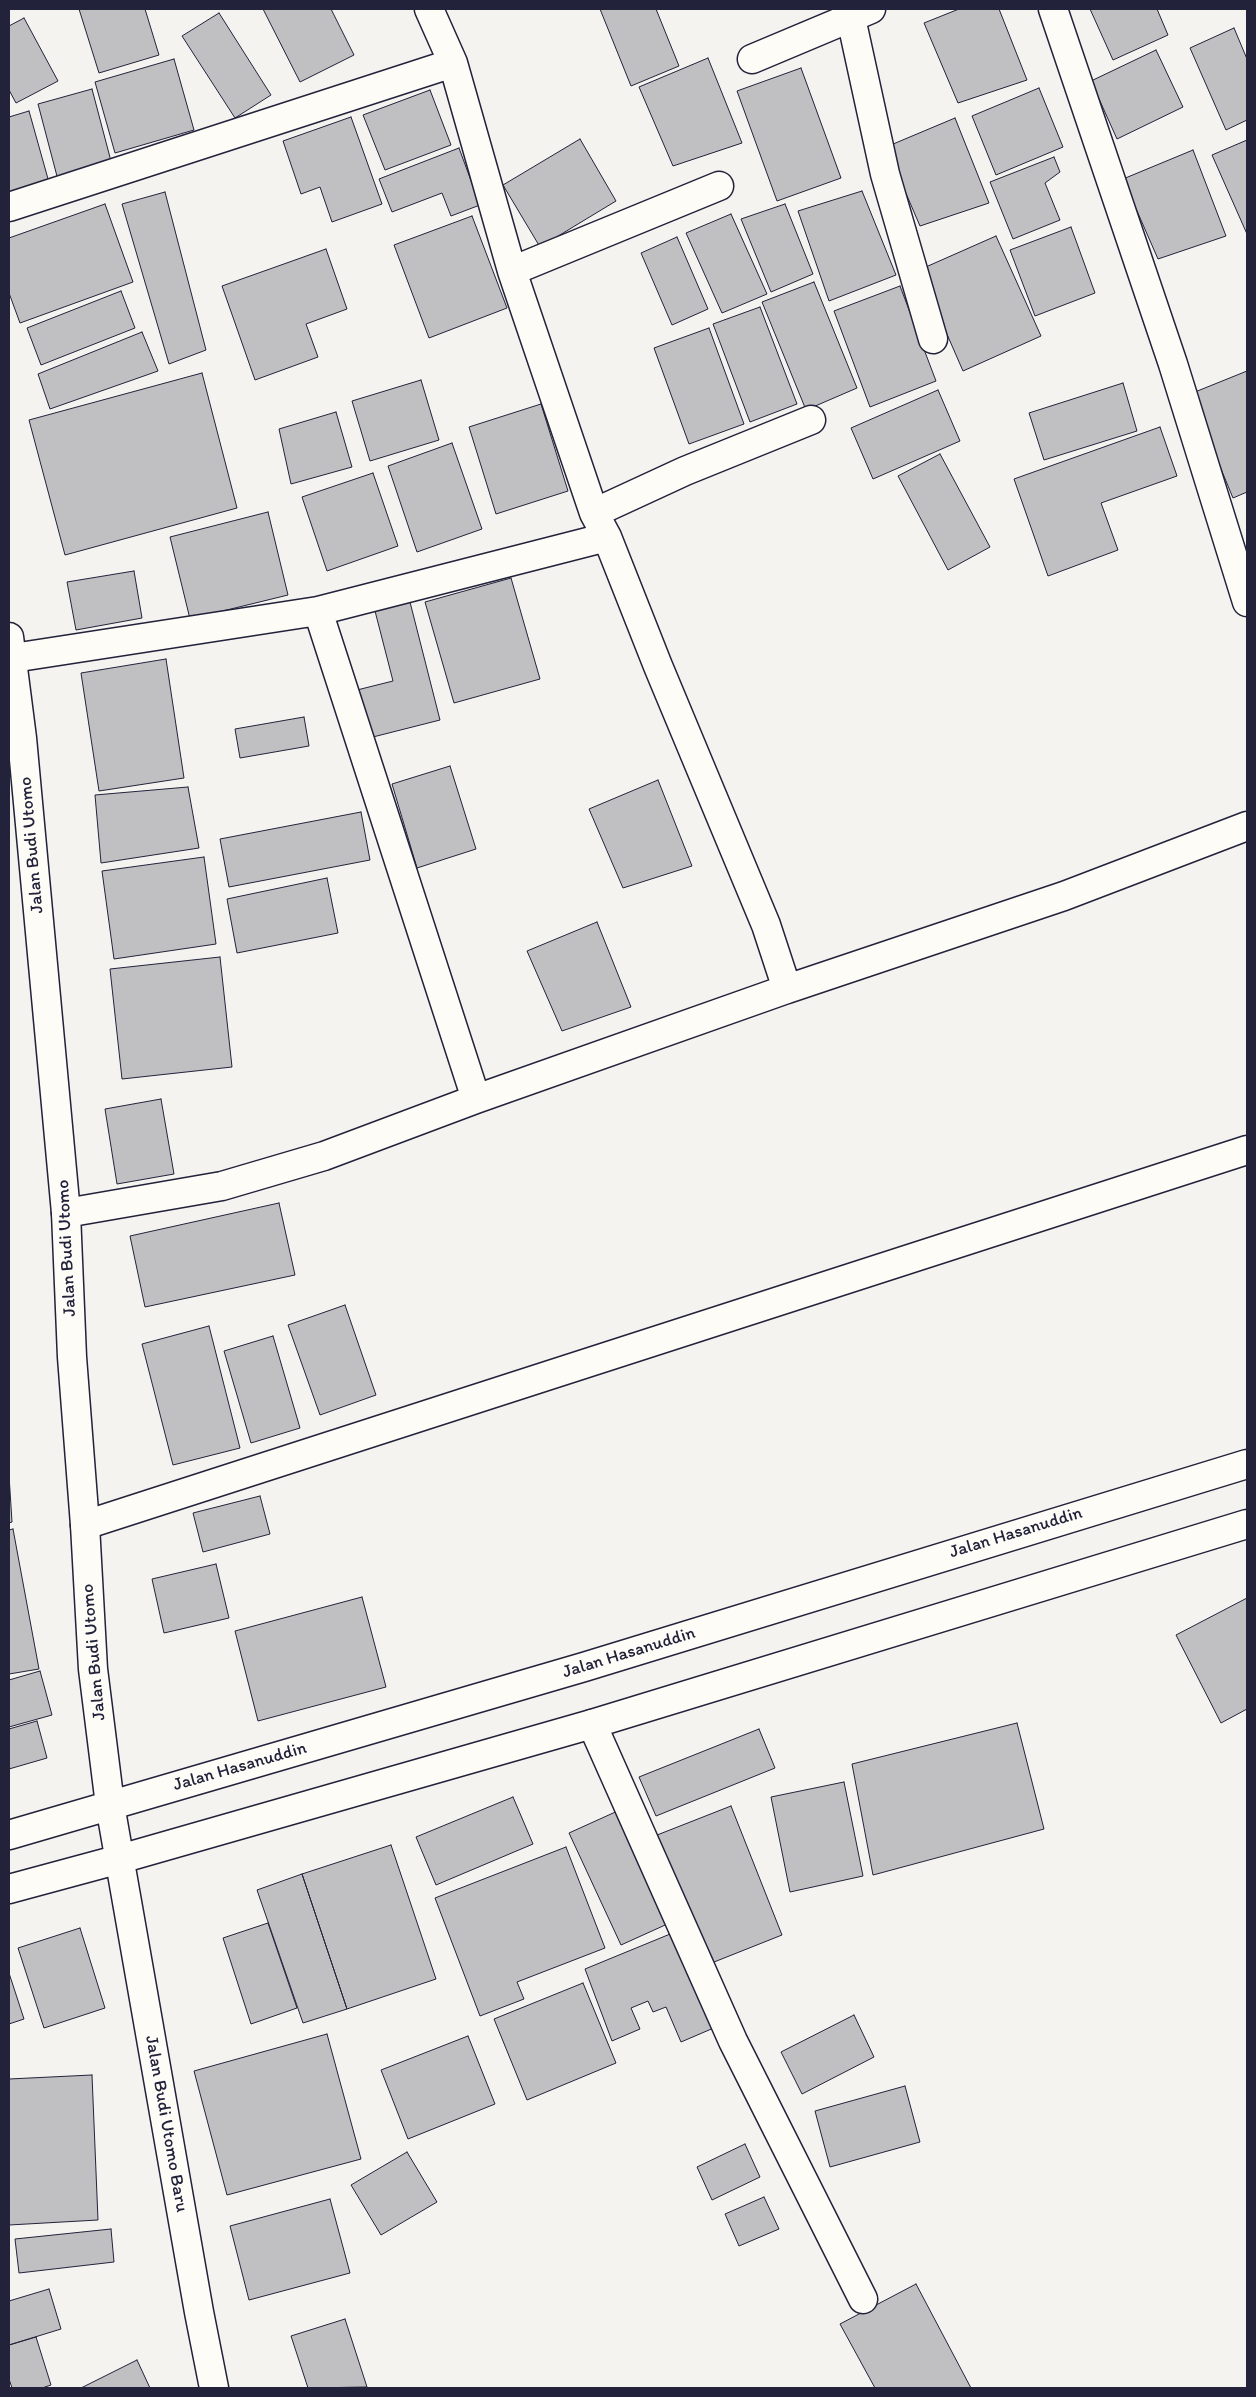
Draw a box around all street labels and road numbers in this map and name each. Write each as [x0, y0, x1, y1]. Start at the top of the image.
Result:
street label: Jalan Budi Utomo [15, 776, 49, 914]
street label: Jalan Budi Utomo [53, 1179, 81, 1317]
street label: Jalan Hasanuddin [947, 1503, 1085, 1563]
street label: Jalan Budi Utomo [77, 1583, 111, 1721]
street label: Jalan Hasanuddin [560, 1623, 698, 1683]
street label: Jalan Hasanuddin [171, 1738, 309, 1796]
street label: Jalan Budi Utomo Baru [140, 2034, 192, 2214]

